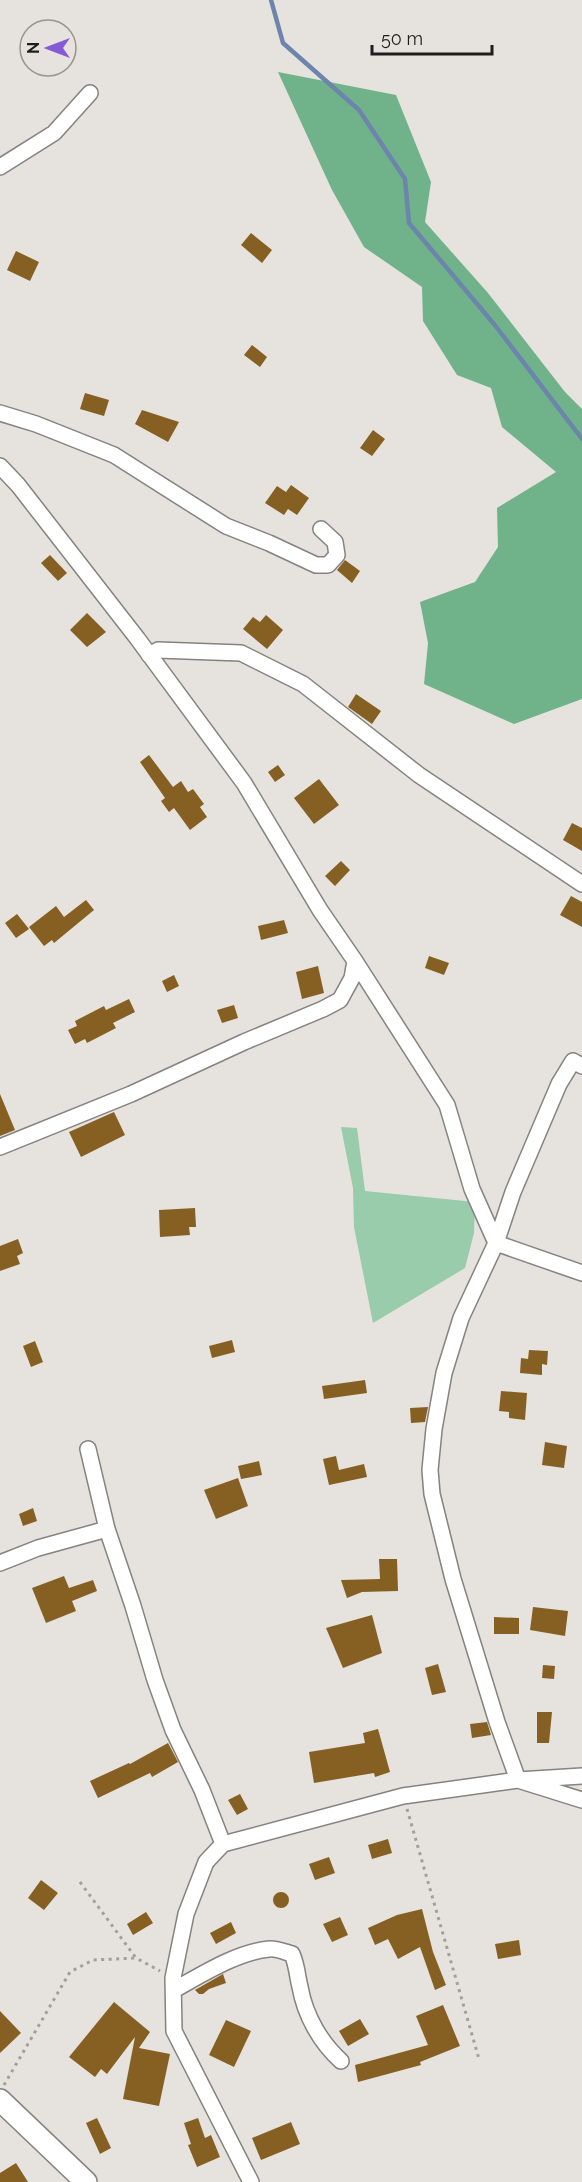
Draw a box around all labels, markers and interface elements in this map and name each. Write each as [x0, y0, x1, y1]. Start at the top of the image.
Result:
north arrow [18, 18, 78, 78]
scale bar [372, 18, 492, 56]
text: 50 m [381, 28, 423, 49]
text: N [24, 42, 43, 54]

